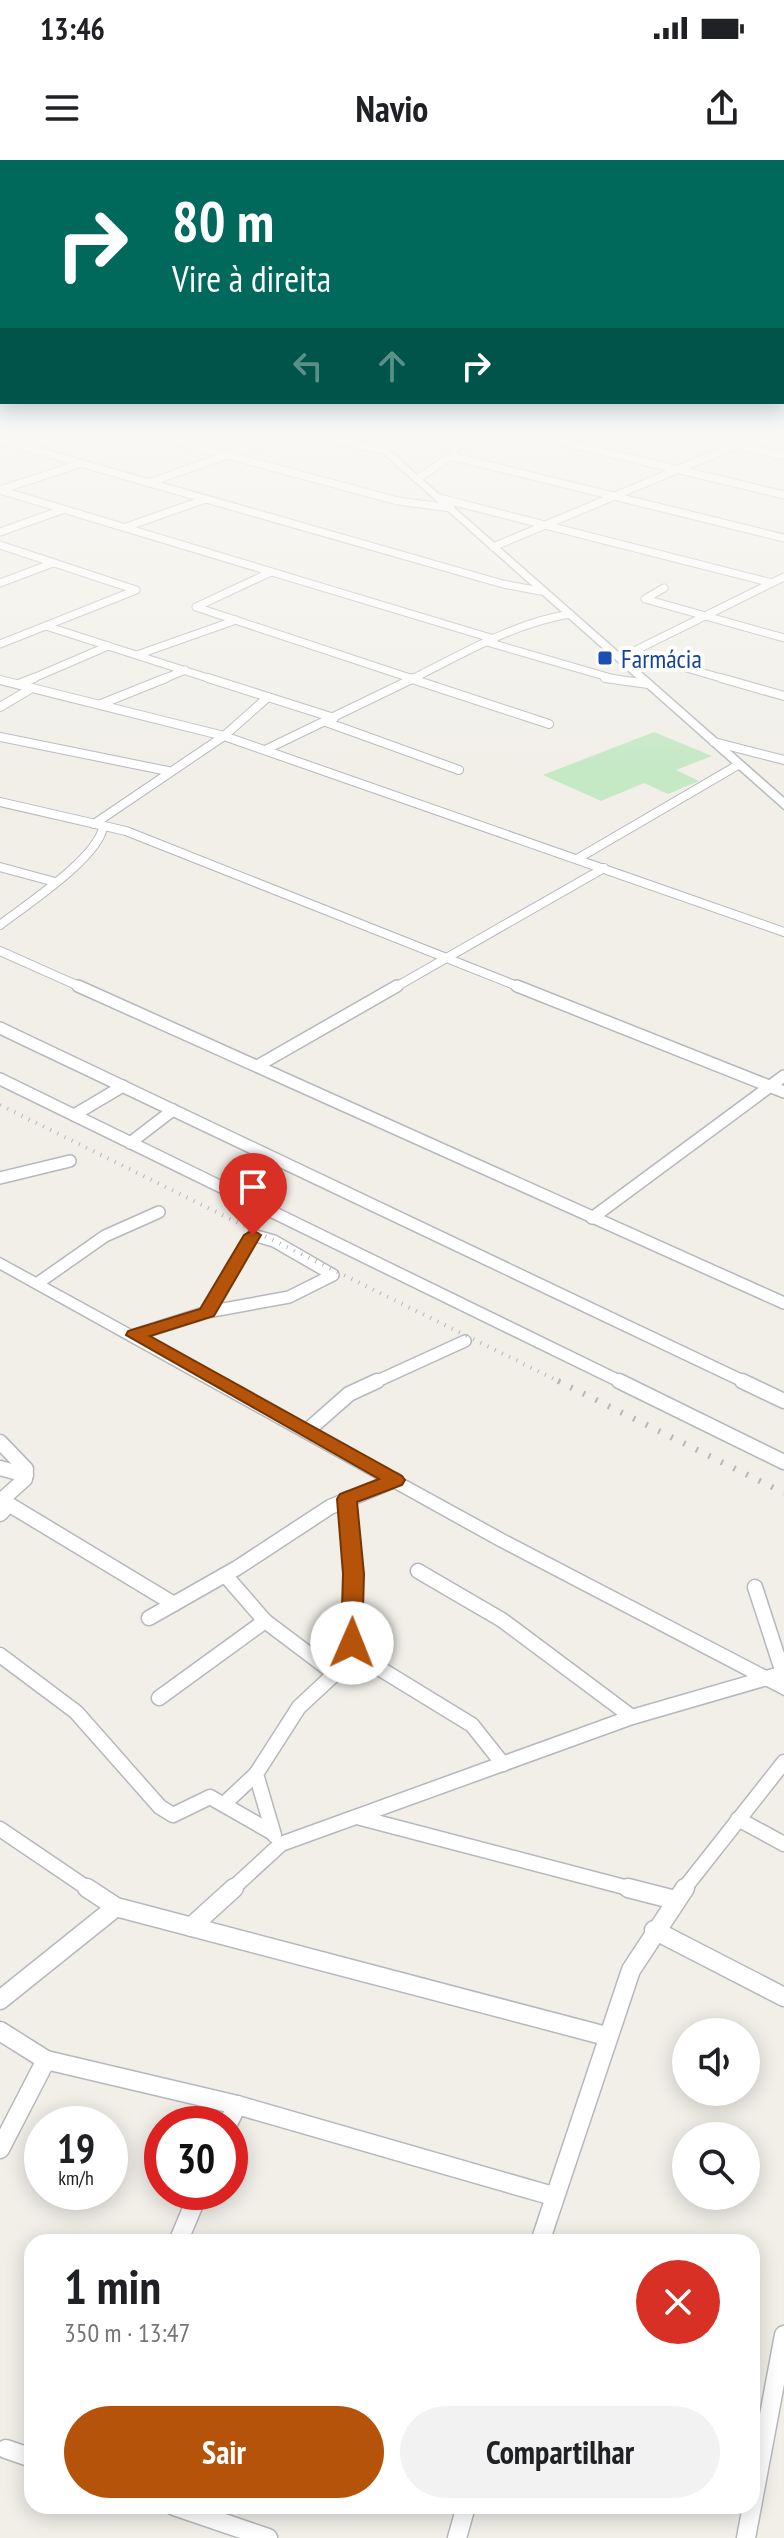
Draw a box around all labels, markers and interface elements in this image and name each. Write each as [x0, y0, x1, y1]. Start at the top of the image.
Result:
text: 13:46 [40, 9, 105, 48]
text: Navio [356, 85, 428, 132]
icon: menu [40, 86, 84, 130]
icon: share [700, 86, 744, 130]
text: 80 m [172, 185, 274, 257]
icon: right [40, 192, 144, 296]
text: Vire à direita [172, 255, 331, 302]
icon: left [286, 344, 330, 388]
icon: ahead [370, 344, 414, 388]
icon: right [454, 344, 498, 388]
place label: Farmácia [621, 642, 702, 675]
marker: Farmácia [596, 649, 614, 667]
pin [219, 1153, 287, 1235]
icon: arrive [231, 1165, 275, 1209]
position arrow [310, 1601, 394, 1685]
map controls [672, 2018, 760, 2210]
button: sound [672, 2018, 760, 2106]
speed limit sign: 30 [144, 2106, 248, 2210]
text: 19 [57, 2122, 95, 2174]
button: search [672, 2122, 760, 2210]
text: km/h [58, 2165, 94, 2191]
text: 1 min [64, 2255, 161, 2317]
button: close [636, 2260, 720, 2344]
text: 350 m · 13:47 [64, 2316, 190, 2349]
button: Sair [64, 2406, 384, 2498]
button: Compartilhar [400, 2406, 720, 2498]

